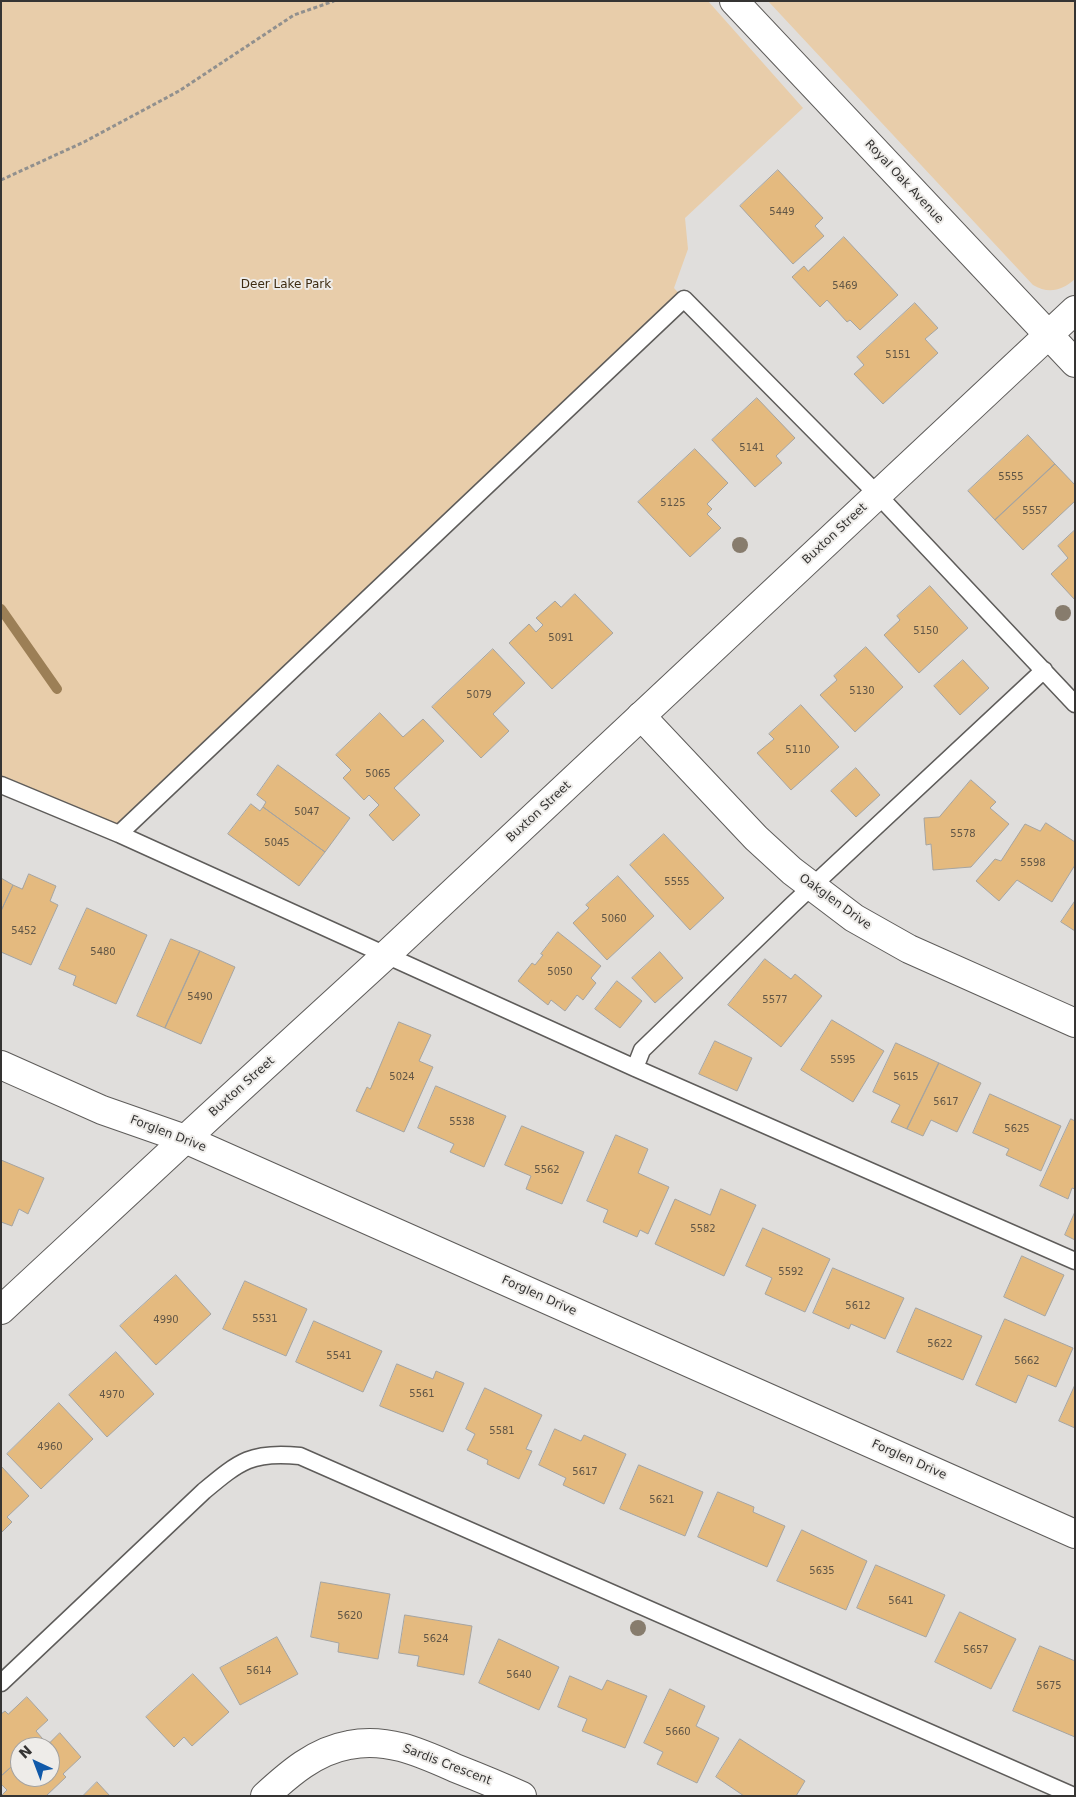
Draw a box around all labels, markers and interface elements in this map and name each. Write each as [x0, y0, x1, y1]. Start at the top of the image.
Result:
street label: Royal Oak Avenue [862, 137, 946, 227]
house number: 5449 [769, 206, 795, 218]
park label: Deer Lake Park [241, 278, 331, 292]
house number: 5469 [832, 280, 858, 292]
house number: 5151 [885, 349, 911, 361]
house number: 5141 [739, 442, 765, 454]
house number: 5555 [998, 471, 1024, 483]
house number: 5125 [660, 497, 686, 509]
street label: Buxton Street [800, 500, 870, 568]
house number: 5557 [1022, 505, 1048, 517]
house number: 5150 [913, 625, 939, 637]
house number: 5091 [548, 632, 574, 644]
house number: 5130 [849, 685, 875, 697]
house number: 5079 [466, 689, 492, 701]
house number: 5110 [785, 744, 811, 756]
house number: 5065 [365, 768, 391, 780]
street label: Buxton Street [504, 778, 574, 846]
house number: 5047 [294, 806, 320, 818]
house number: 5578 [950, 828, 976, 840]
house number: 5045 [264, 837, 290, 849]
house number: 5598 [1020, 857, 1046, 869]
street label: Oakglen Drive [796, 871, 874, 933]
house number: 5555 [664, 876, 690, 888]
house number: 5060 [601, 913, 627, 925]
house number: 5452 [11, 925, 37, 937]
house number: 5480 [90, 946, 116, 958]
house number: 5050 [547, 966, 573, 978]
house number: 5490 [187, 991, 213, 1003]
house number: 5577 [762, 994, 788, 1006]
street label: Buxton Street [206, 1054, 278, 1120]
house number: 5595 [830, 1054, 856, 1066]
house number: 5024 [389, 1071, 415, 1083]
house number: 5615 [893, 1071, 919, 1083]
house number: 5617 [933, 1096, 959, 1108]
street label: Forglen Drive [128, 1113, 208, 1155]
house number: 5538 [449, 1116, 475, 1128]
house number: 5625 [1004, 1123, 1030, 1135]
house number: 5562 [534, 1164, 560, 1176]
house number: 5582 [690, 1223, 716, 1235]
house number: 5592 [778, 1266, 804, 1278]
street label: Forglen Drive [499, 1273, 579, 1319]
house number: 5612 [845, 1300, 871, 1312]
house number: 5531 [252, 1313, 278, 1325]
house number: 4990 [153, 1314, 179, 1326]
house number: 5622 [927, 1338, 953, 1350]
house number: 5541 [326, 1350, 352, 1362]
house number: 5662 [1014, 1355, 1040, 1367]
house number: 5561 [409, 1388, 435, 1400]
house number: 4970 [99, 1389, 125, 1401]
house number: 5581 [489, 1425, 515, 1437]
street label: Forglen Drive [869, 1437, 949, 1483]
house number: 4960 [37, 1441, 63, 1453]
house number: 5617 [572, 1466, 598, 1478]
house number: 5621 [649, 1494, 675, 1506]
house number: 5635 [809, 1565, 835, 1577]
house number: 5641 [888, 1595, 914, 1607]
house number: 5620 [337, 1610, 363, 1622]
house number: 5624 [423, 1633, 449, 1645]
house number: 5657 [963, 1644, 989, 1656]
house number: 5614 [246, 1665, 272, 1677]
house number: 5640 [506, 1669, 532, 1681]
house number: 5675 [1036, 1680, 1062, 1692]
house number: 5660 [665, 1726, 691, 1738]
north arrow [10, 1737, 60, 1787]
street label: Sardis Crescent [401, 1741, 493, 1789]
text: N [16, 1742, 35, 1762]

